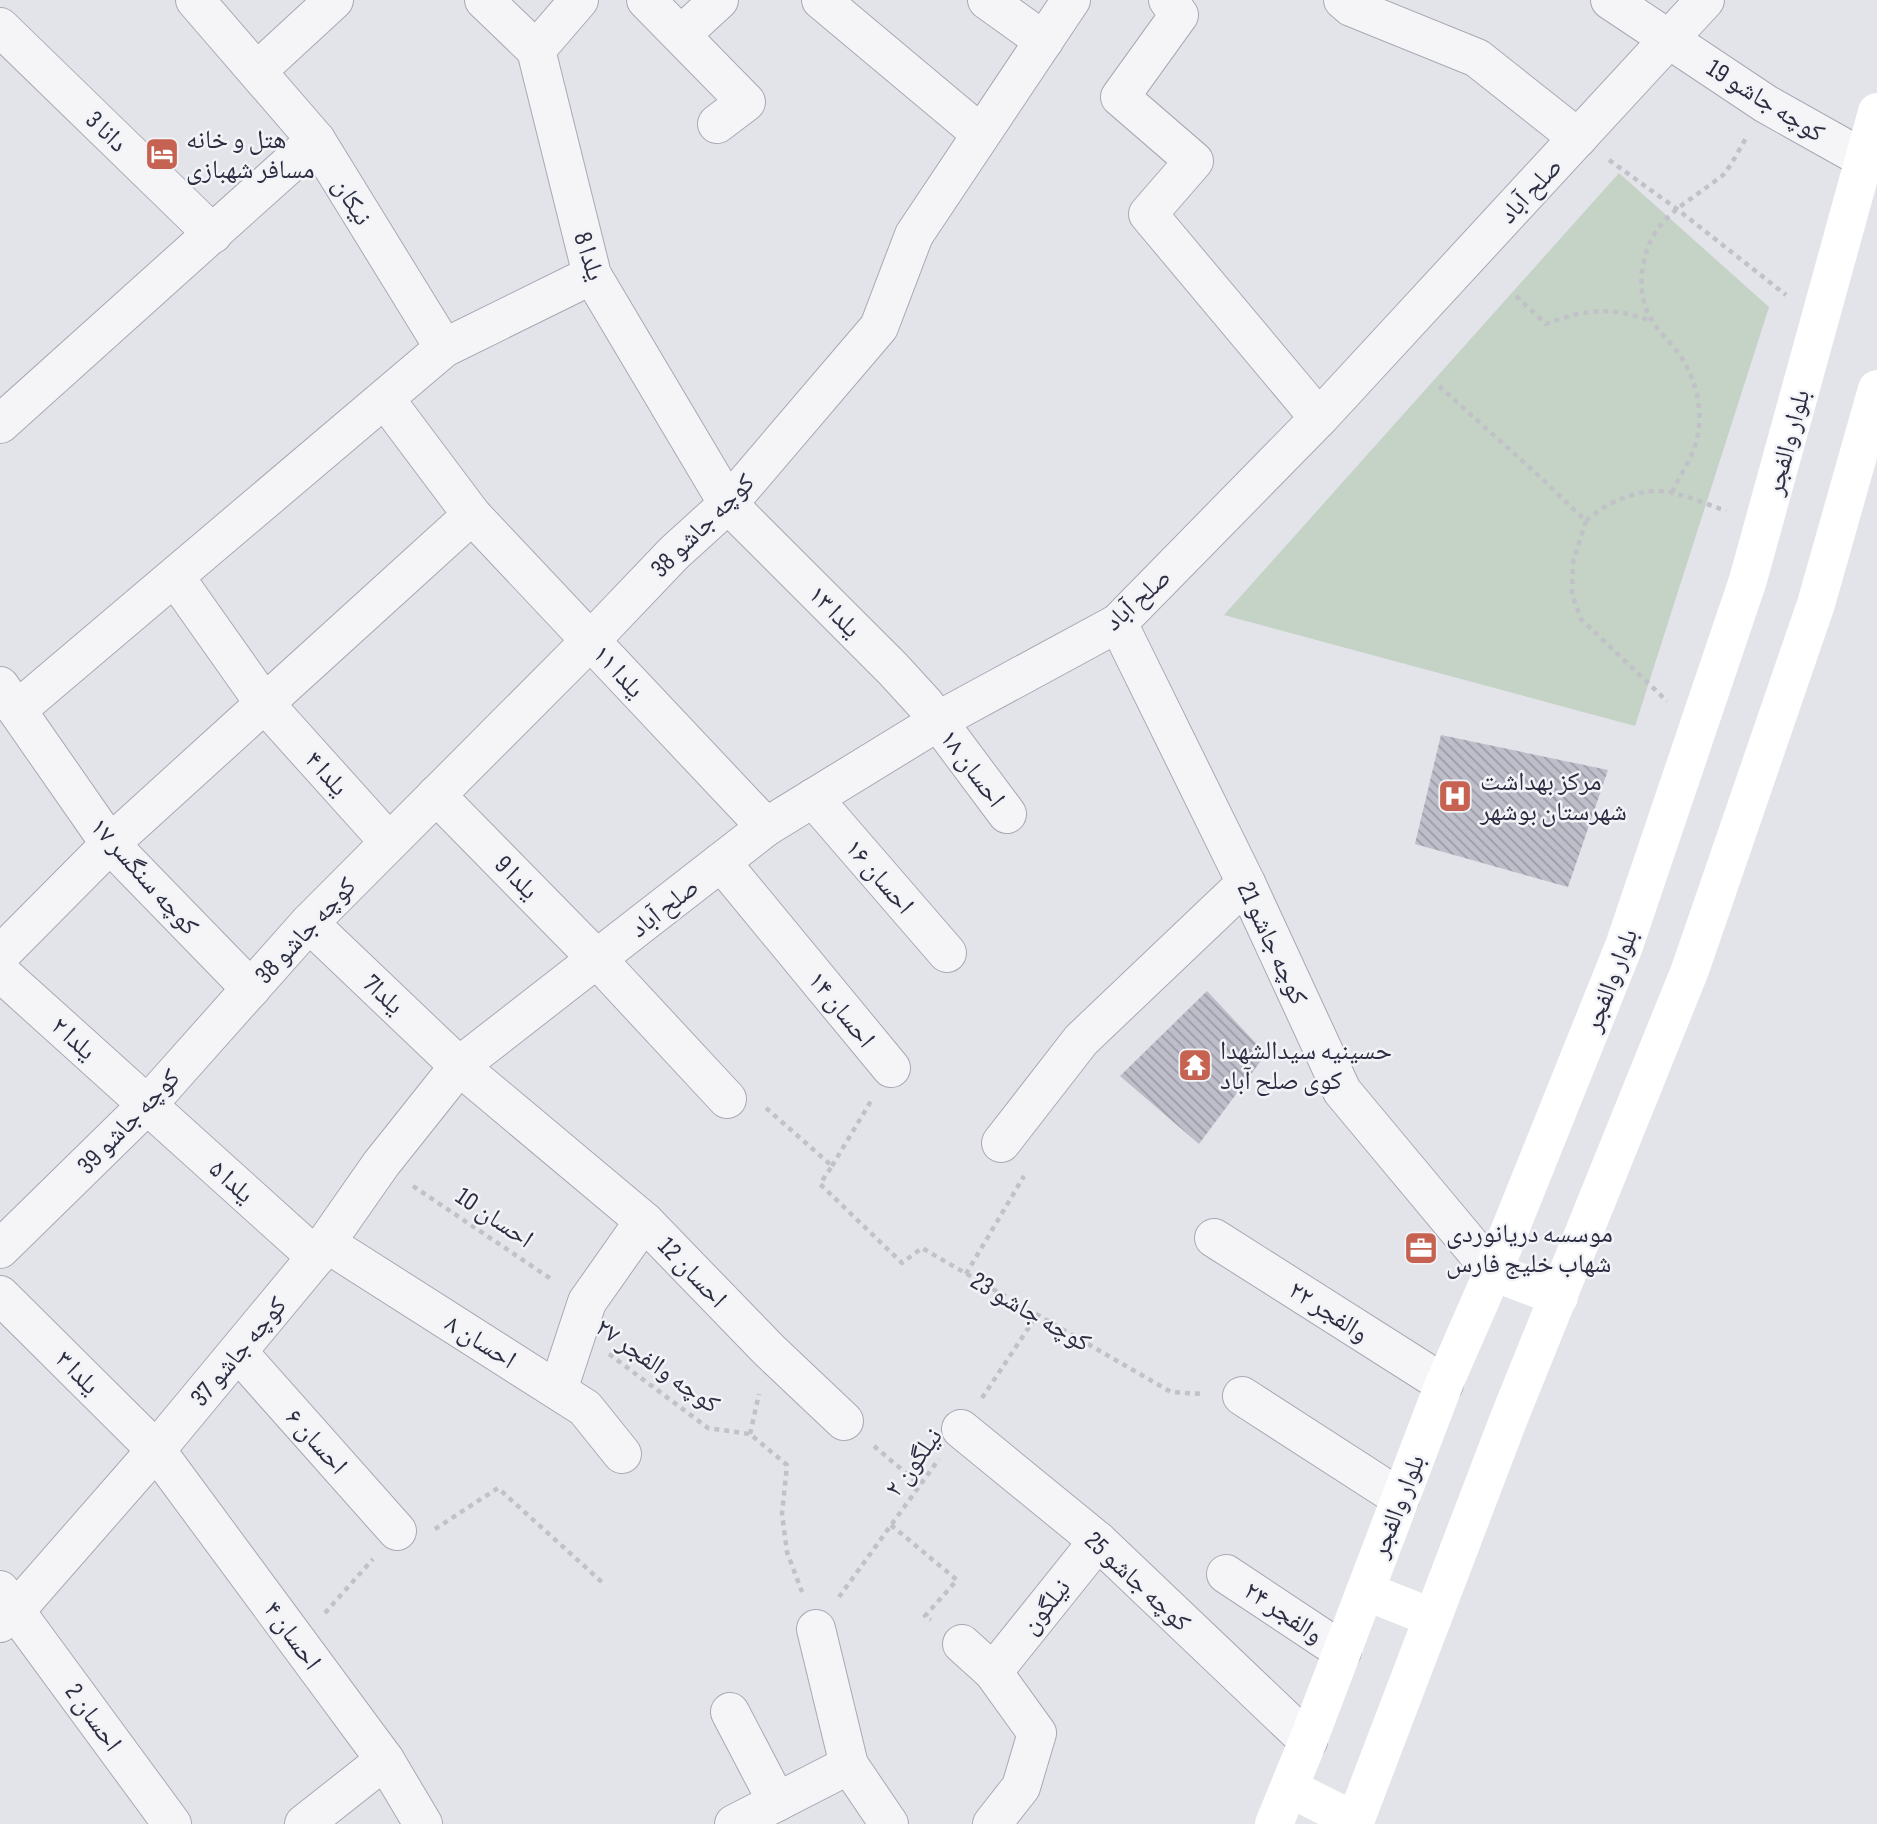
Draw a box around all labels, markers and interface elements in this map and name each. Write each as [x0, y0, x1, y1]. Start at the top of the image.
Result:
street label: کوچه جاشو 19 [1701, 53, 1830, 150]
street label: دانا 3 [79, 105, 133, 159]
place label: هتل و خانه مسافر شهبازی [186, 125, 315, 186]
hotel icon: هتل و خانه مسافر شهبازی [143, 135, 181, 173]
street label: صلح آباد [1493, 152, 1569, 230]
street label: نیکان [325, 172, 378, 231]
street label: یلدا 8 [566, 228, 611, 285]
street label: بلوار والفجر [1759, 386, 1817, 499]
street label: کوچه جاشو 38 [645, 468, 762, 584]
street label: صلح آباد [1098, 562, 1178, 638]
street label: یلدا ۱۳ [801, 579, 867, 645]
street label: یلدا ۱۱ [586, 639, 650, 705]
street label: احسان ۱۸ [933, 724, 1011, 814]
street label: یلدا ۴ [298, 745, 354, 803]
place label: مرکز بهداشت شهرستان بوشهر [1479, 767, 1627, 828]
hospital icon: مرکز بهداشت شهرستان بوشهر [1436, 777, 1474, 815]
street label: کوچه سنگسر ۱۷ [83, 812, 205, 942]
street label: احسان ۱۶ [838, 833, 920, 921]
street label: یلدا 9 [487, 850, 544, 907]
street label: کوچه جاشو 38 [249, 871, 363, 991]
street label: صلح آباد [624, 872, 706, 945]
street label: کوچه جاشو 21 [1230, 877, 1314, 1010]
street label: بلوار والفجر [1577, 925, 1645, 1037]
street label: احسان ۱۴ [801, 965, 881, 1054]
street label: یلدا7 [356, 969, 410, 1022]
street label: یلدا ۲ [44, 1011, 102, 1067]
place label: حسینیه سیدالشهدا کوی صلح آباد [1220, 1036, 1392, 1097]
temple icon: حسینیه سیدالشهدا کوی صلح آباد [1176, 1046, 1214, 1084]
street label: کوچه جاشو 39 [71, 1063, 187, 1181]
street label: یلدا ۵ [202, 1154, 260, 1210]
street label: احسان 10 [450, 1181, 539, 1255]
place label: موسسه دریانوردی شهاب خلیج فارس [1446, 1219, 1613, 1280]
office icon: موسسه دریانوردی شهاب خلیج فارس [1402, 1229, 1440, 1267]
street label: احسان 12 [651, 1231, 733, 1315]
street label: کوچه جاشو 23 [965, 1265, 1096, 1359]
street label: والفجر ۲۲ [1282, 1275, 1374, 1350]
street label: کوچه جاشو 37 [184, 1291, 294, 1413]
street label: احسان ۸ [439, 1309, 521, 1376]
street label: کوچه والفجر ۲۷ [589, 1312, 725, 1421]
street label: یلدا ۳ [48, 1345, 105, 1402]
street label: احسان ۶ [278, 1403, 353, 1481]
street label: نیلگون ۲ [879, 1422, 950, 1504]
street label: بلوار والفجر [1364, 1451, 1432, 1563]
street label: کوچه جاشو 25 [1078, 1525, 1196, 1639]
street label: نیلگون [1015, 1573, 1078, 1641]
street label: والفجر ۲۴ [1237, 1575, 1329, 1651]
street label: احسان ۴ [256, 1595, 327, 1676]
street label: احسان 2 [58, 1678, 128, 1758]

